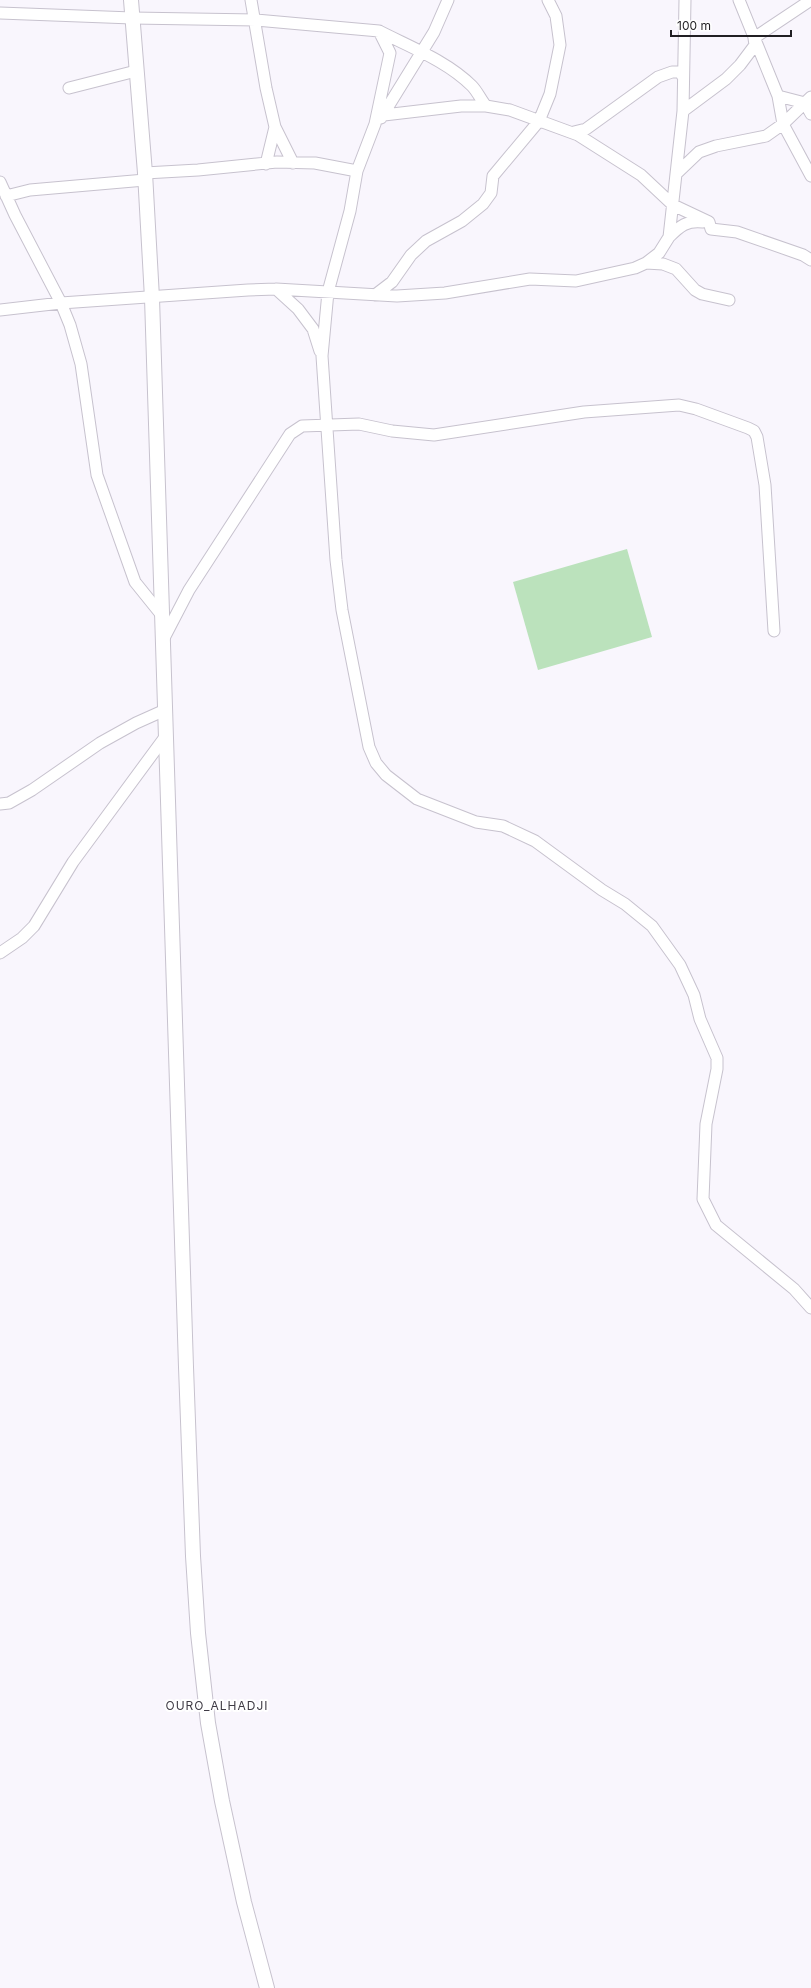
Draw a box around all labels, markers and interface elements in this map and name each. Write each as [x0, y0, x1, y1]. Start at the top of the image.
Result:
scale bar [671, 12, 791, 38]
text: 100 m [677, 18, 711, 33]
district label: OURO_ALHADJI [166, 1698, 269, 1713]

